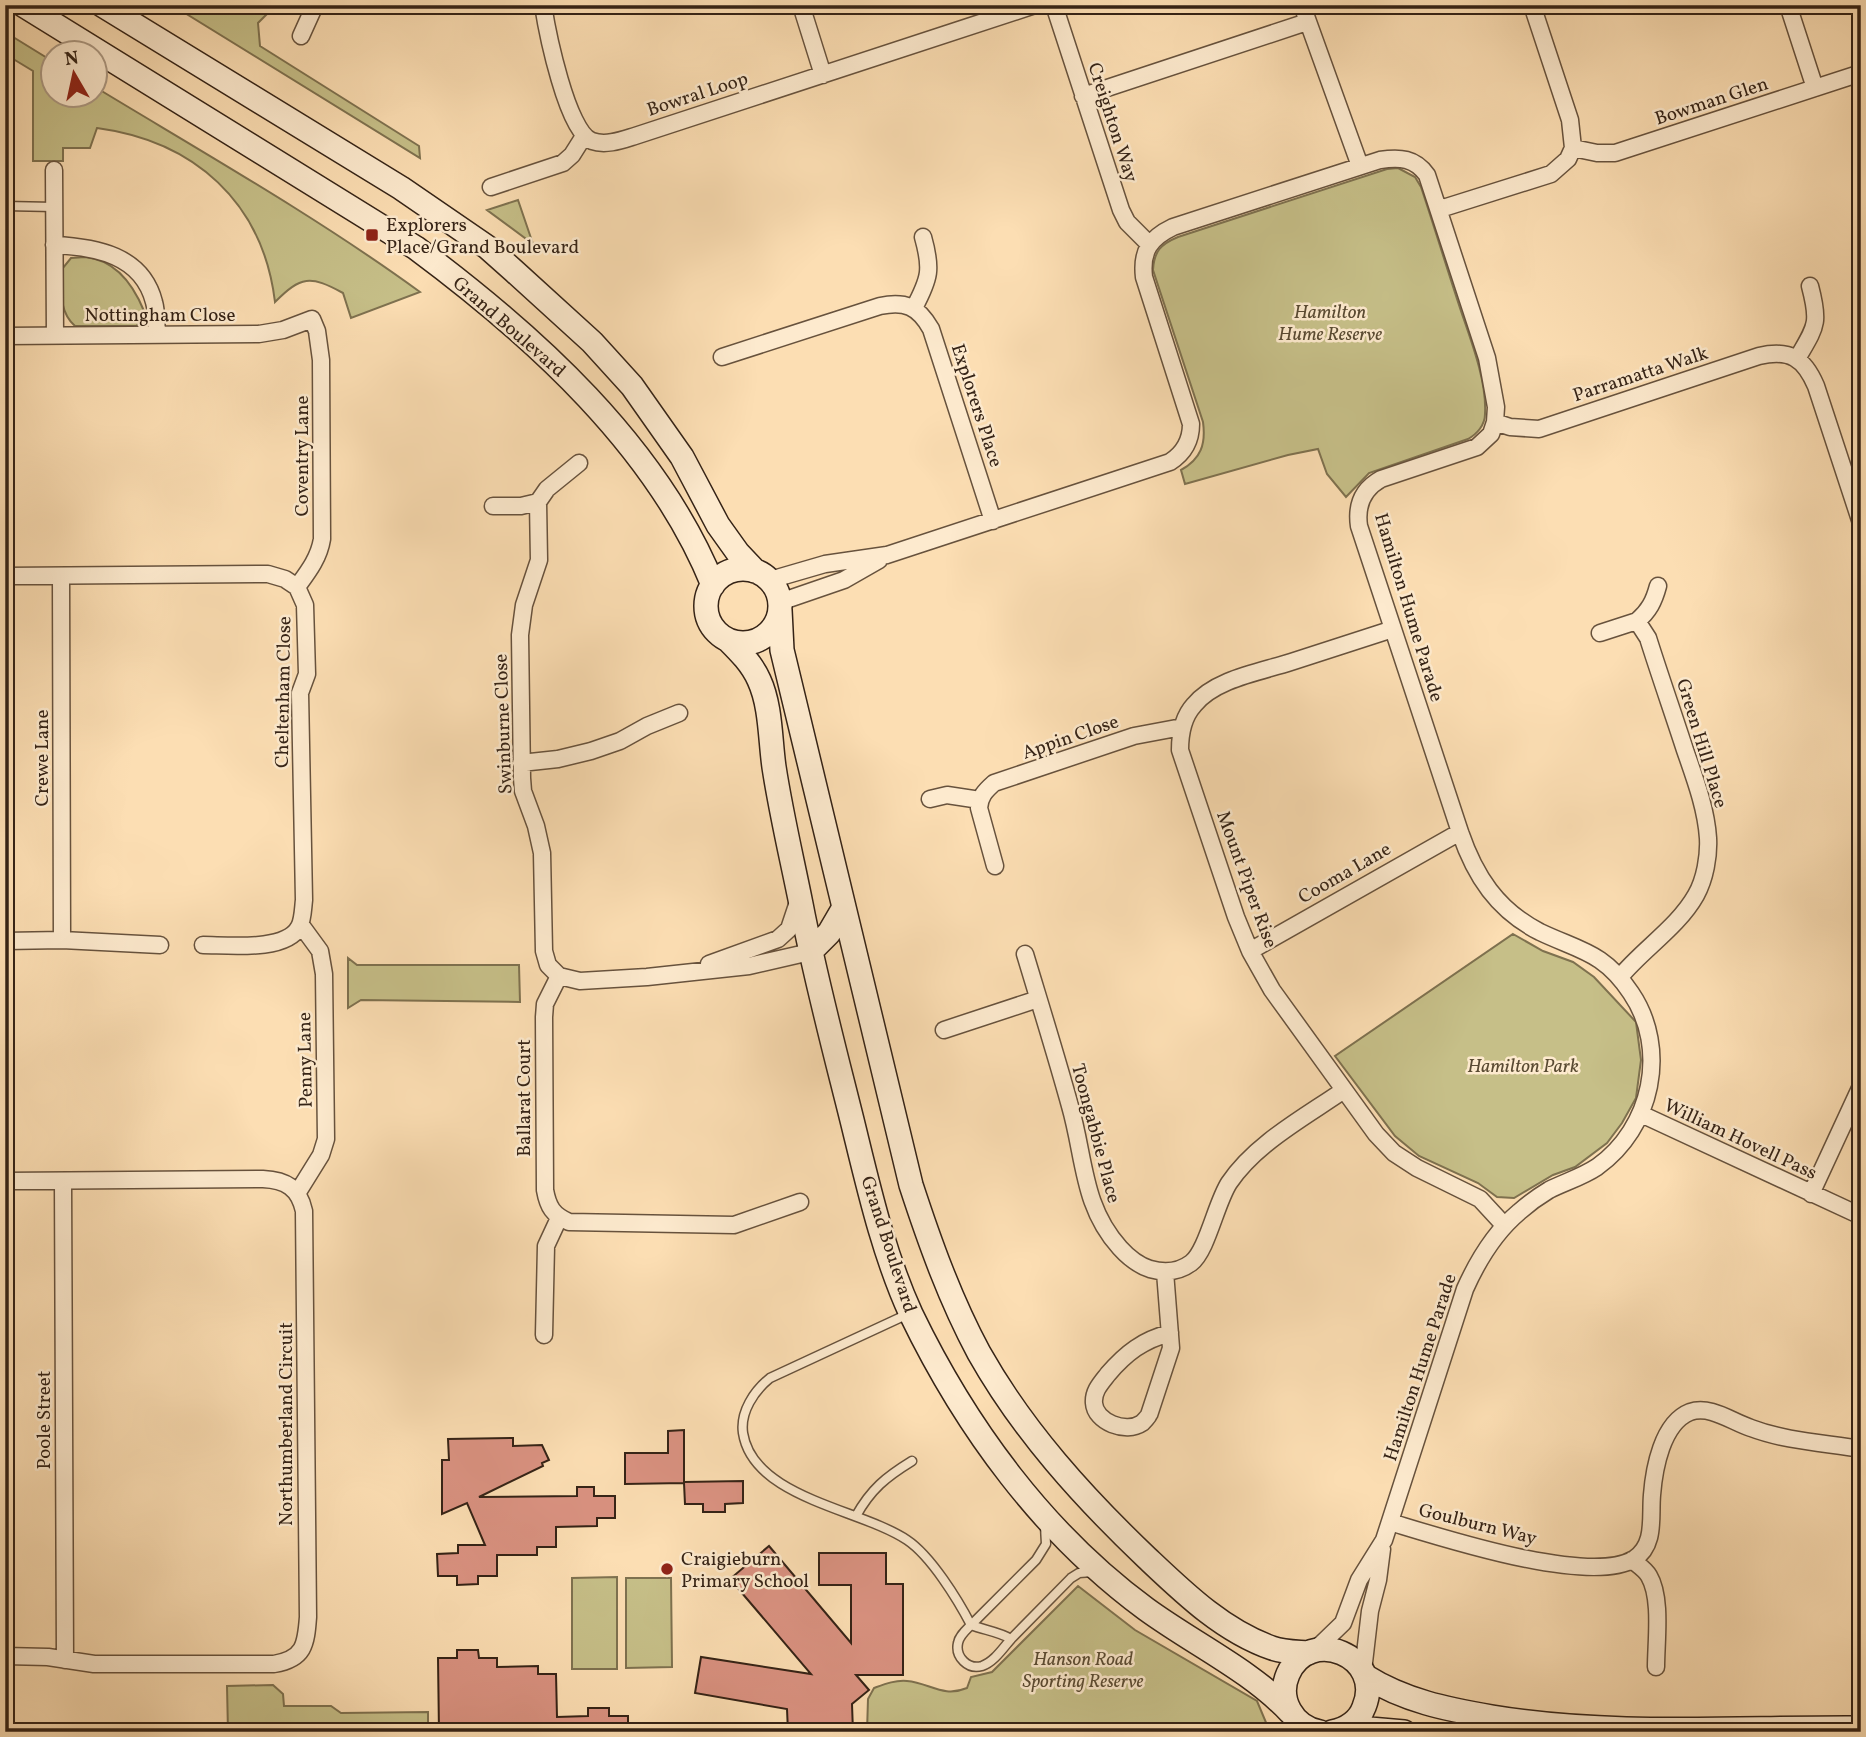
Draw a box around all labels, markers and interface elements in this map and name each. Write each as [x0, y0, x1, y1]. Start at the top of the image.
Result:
north arrow [38, 38, 108, 108]
text: N [63, 45, 81, 73]
street label: Creighton Way [1081, 60, 1144, 186]
street label: Bowral Loop [644, 66, 752, 124]
street label: Bowman Glen [1652, 71, 1772, 132]
place label: Explorers Place/Grand Boulevard [386, 213, 579, 261]
marker: Explorers Place/Grand Boulevard [364, 227, 380, 243]
street label: Grand Boulevard [446, 271, 571, 384]
park label: Hamilton Hume Reserve [1278, 300, 1382, 348]
street label: Nottingham Close [85, 303, 235, 329]
street label: Explorers Place [944, 341, 1008, 471]
street label: Parramatta Walk [1570, 341, 1712, 409]
street label: Coventry Lane [290, 395, 316, 517]
street label: Hamilton Hume Parade [1367, 510, 1449, 705]
street label: Cheltenham Close [270, 616, 298, 768]
street label: Swinburne Close [489, 653, 519, 795]
street label: Green Hill Place [1669, 676, 1733, 811]
street label: Appin Close [1019, 709, 1122, 767]
street label: Crewe Lane [30, 710, 56, 806]
street label: Mount Piper Rise [1209, 807, 1283, 952]
street label: Cooma Lane [1294, 837, 1396, 911]
street label: Penny Lane [292, 1012, 320, 1108]
street label: Ballarat Court [512, 1039, 538, 1157]
park label: Hamilton Park [1467, 1054, 1579, 1080]
street label: Toongabbie Place [1064, 1061, 1126, 1206]
street label: William Hovell Pass [1659, 1093, 1821, 1187]
street label: Grand Boulevard [854, 1173, 922, 1316]
street label: Hamilton Hume Parade [1378, 1270, 1464, 1465]
street label: Northumberland Circuit [274, 1322, 300, 1526]
street label: Poole Street [32, 1370, 58, 1469]
street label: Goulburn Way [1416, 1498, 1539, 1552]
place label: Craigieburn Primary School [681, 1547, 809, 1595]
marker: Craigieburn Primary School [659, 1561, 675, 1577]
park label: Hanson Road Sporting Reserve [1022, 1647, 1144, 1695]

